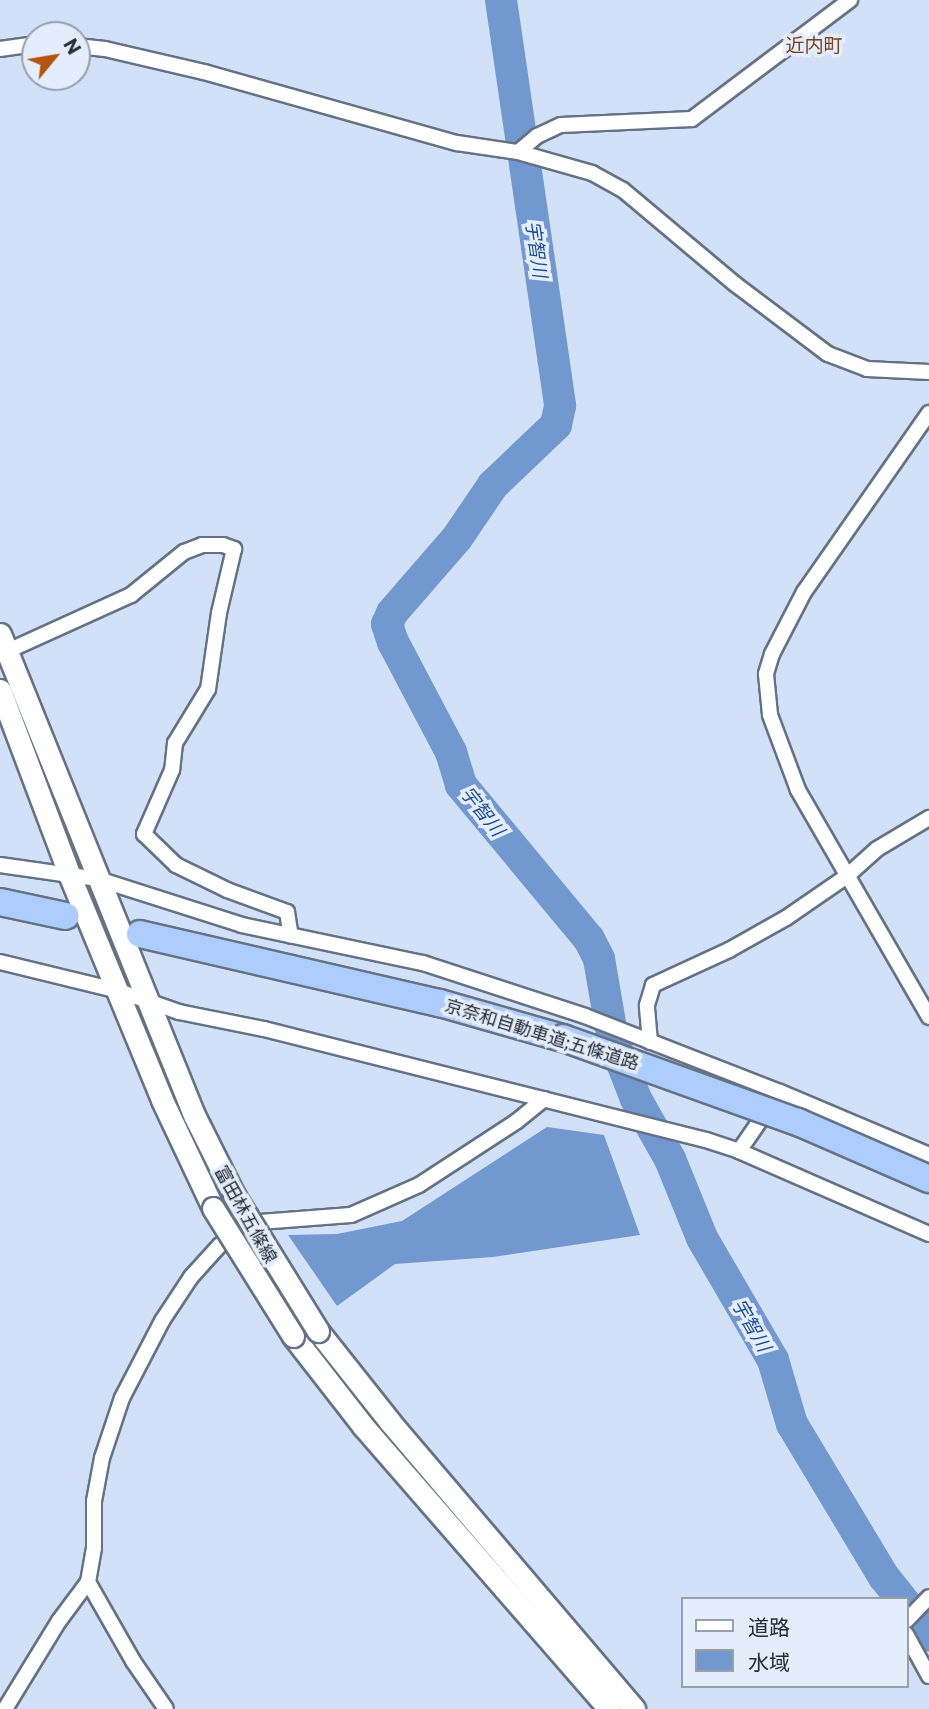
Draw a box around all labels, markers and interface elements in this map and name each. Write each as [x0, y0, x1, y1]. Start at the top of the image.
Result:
north arrow [21, 21, 91, 91]
text: N [59, 34, 86, 58]
district label: 近内町 [786, 34, 842, 56]
water label: 宇智川 [522, 219, 552, 279]
water label: 宇智川 [456, 782, 510, 840]
street label: 京奈和自動車道;五條道路 [442, 994, 642, 1074]
street label: 富田林五條線 [210, 1162, 282, 1266]
water label: 宇智川 [728, 1295, 776, 1355]
legend [680, 1597, 908, 1688]
text: 道路 [748, 1614, 790, 1639]
text: 水域 [748, 1649, 790, 1674]

